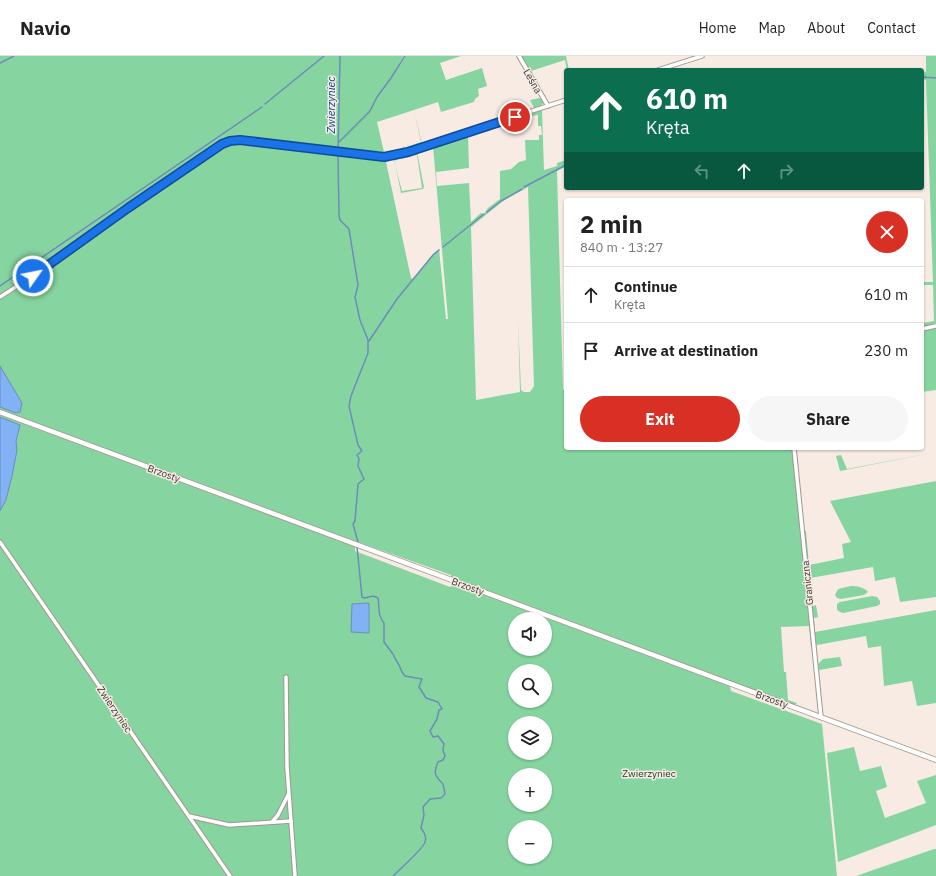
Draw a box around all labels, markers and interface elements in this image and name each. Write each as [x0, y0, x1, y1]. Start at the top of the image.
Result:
text: Navio [20, 16, 71, 40]
text: Home [699, 19, 736, 37]
text: Map [758, 19, 785, 37]
text: About [807, 19, 845, 37]
text: Contact [867, 19, 916, 37]
street label: Leśna [520, 67, 545, 96]
water label: Zwierzyniec [324, 76, 338, 135]
text: 610 m [646, 80, 728, 117]
icon: ahead [580, 84, 632, 136]
pin [498, 100, 532, 134]
icon: arrive [504, 106, 526, 128]
text: Kręta [646, 116, 690, 139]
icon: left [691, 160, 713, 182]
icon: ahead [733, 160, 755, 182]
icon: right [775, 160, 797, 182]
text: 2 min [580, 208, 643, 240]
button: close [866, 211, 908, 253]
text: 840 m · 13:27 [580, 239, 663, 256]
position arrow [12, 255, 54, 297]
text: Continue [614, 277, 678, 296]
icon: ahead [580, 284, 602, 306]
text: 610 m [864, 285, 908, 304]
text: Kręta [614, 296, 645, 313]
icon: arrive [580, 340, 602, 362]
text: Arrive at destination [614, 341, 758, 360]
text: 230 m [864, 341, 908, 360]
button: Exit [580, 396, 740, 442]
button: Share [748, 396, 908, 442]
street label: Brzosty [146, 462, 182, 485]
street label: Graniczna [799, 559, 816, 606]
street label: Brzosty [450, 575, 486, 598]
map controls [508, 612, 552, 864]
button: sound [508, 612, 552, 656]
button: search [508, 664, 552, 708]
street label: Zwierzyniec [94, 683, 135, 735]
street label: Brzosty [754, 688, 790, 711]
button: layers [508, 716, 552, 760]
park label: Zwierzyniec [622, 767, 676, 780]
button: + [508, 768, 552, 812]
button: − [508, 820, 552, 864]

